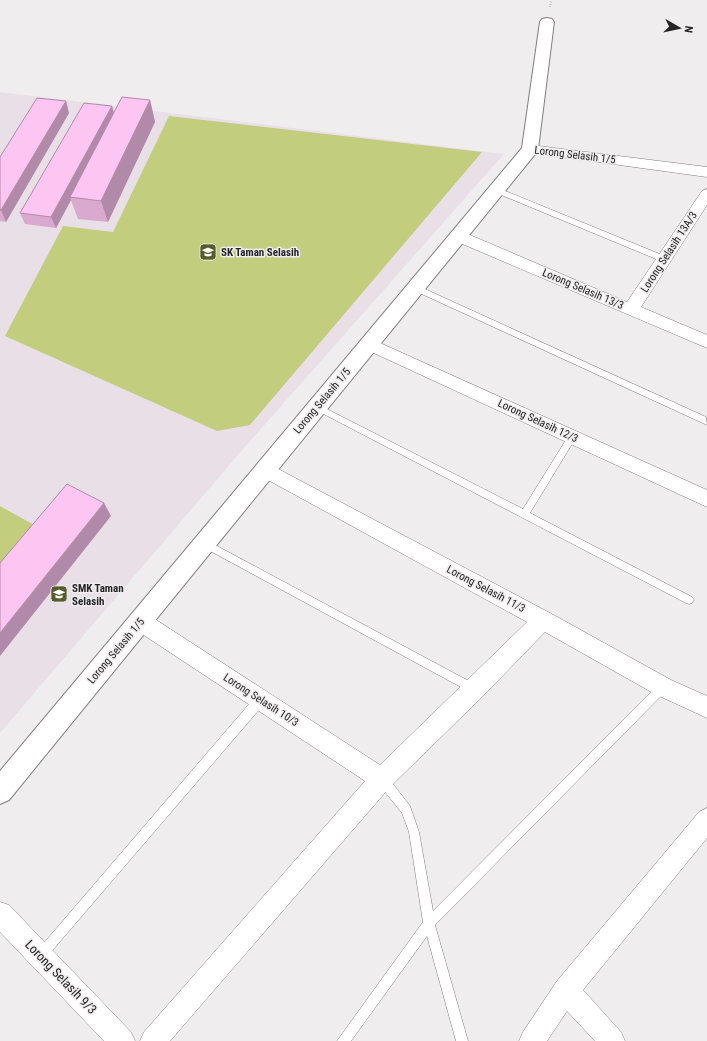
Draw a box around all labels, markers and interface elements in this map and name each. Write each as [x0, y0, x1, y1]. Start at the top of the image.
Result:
north arrow [659, 8, 699, 48]
text: N [681, 25, 695, 34]
street label: Lorong Selasih 1/5 [534, 144, 616, 166]
street label: Lorong Selasih 13A/3 [638, 209, 700, 295]
school or university icon: SK Taman Selasih [198, 242, 218, 262]
place label: SK Taman Selasih [221, 246, 299, 259]
street label: Lorong Selasih 13/3 [540, 266, 626, 312]
street label: Lorong Selasih 1/5 [291, 365, 353, 437]
street label: Lorong Selasih 12/3 [496, 397, 580, 445]
street label: Lorong Selasih 11/3 [444, 563, 528, 615]
place label: SMK Taman Selasih [72, 582, 124, 608]
school or university icon: SMK Taman Selasih [49, 584, 69, 604]
street label: Lorong Selasih 1/5 [85, 615, 147, 687]
street label: Lorong Selasih 10/3 [221, 671, 301, 729]
street label: Lorong Selasih 9/3 [22, 937, 100, 1017]

